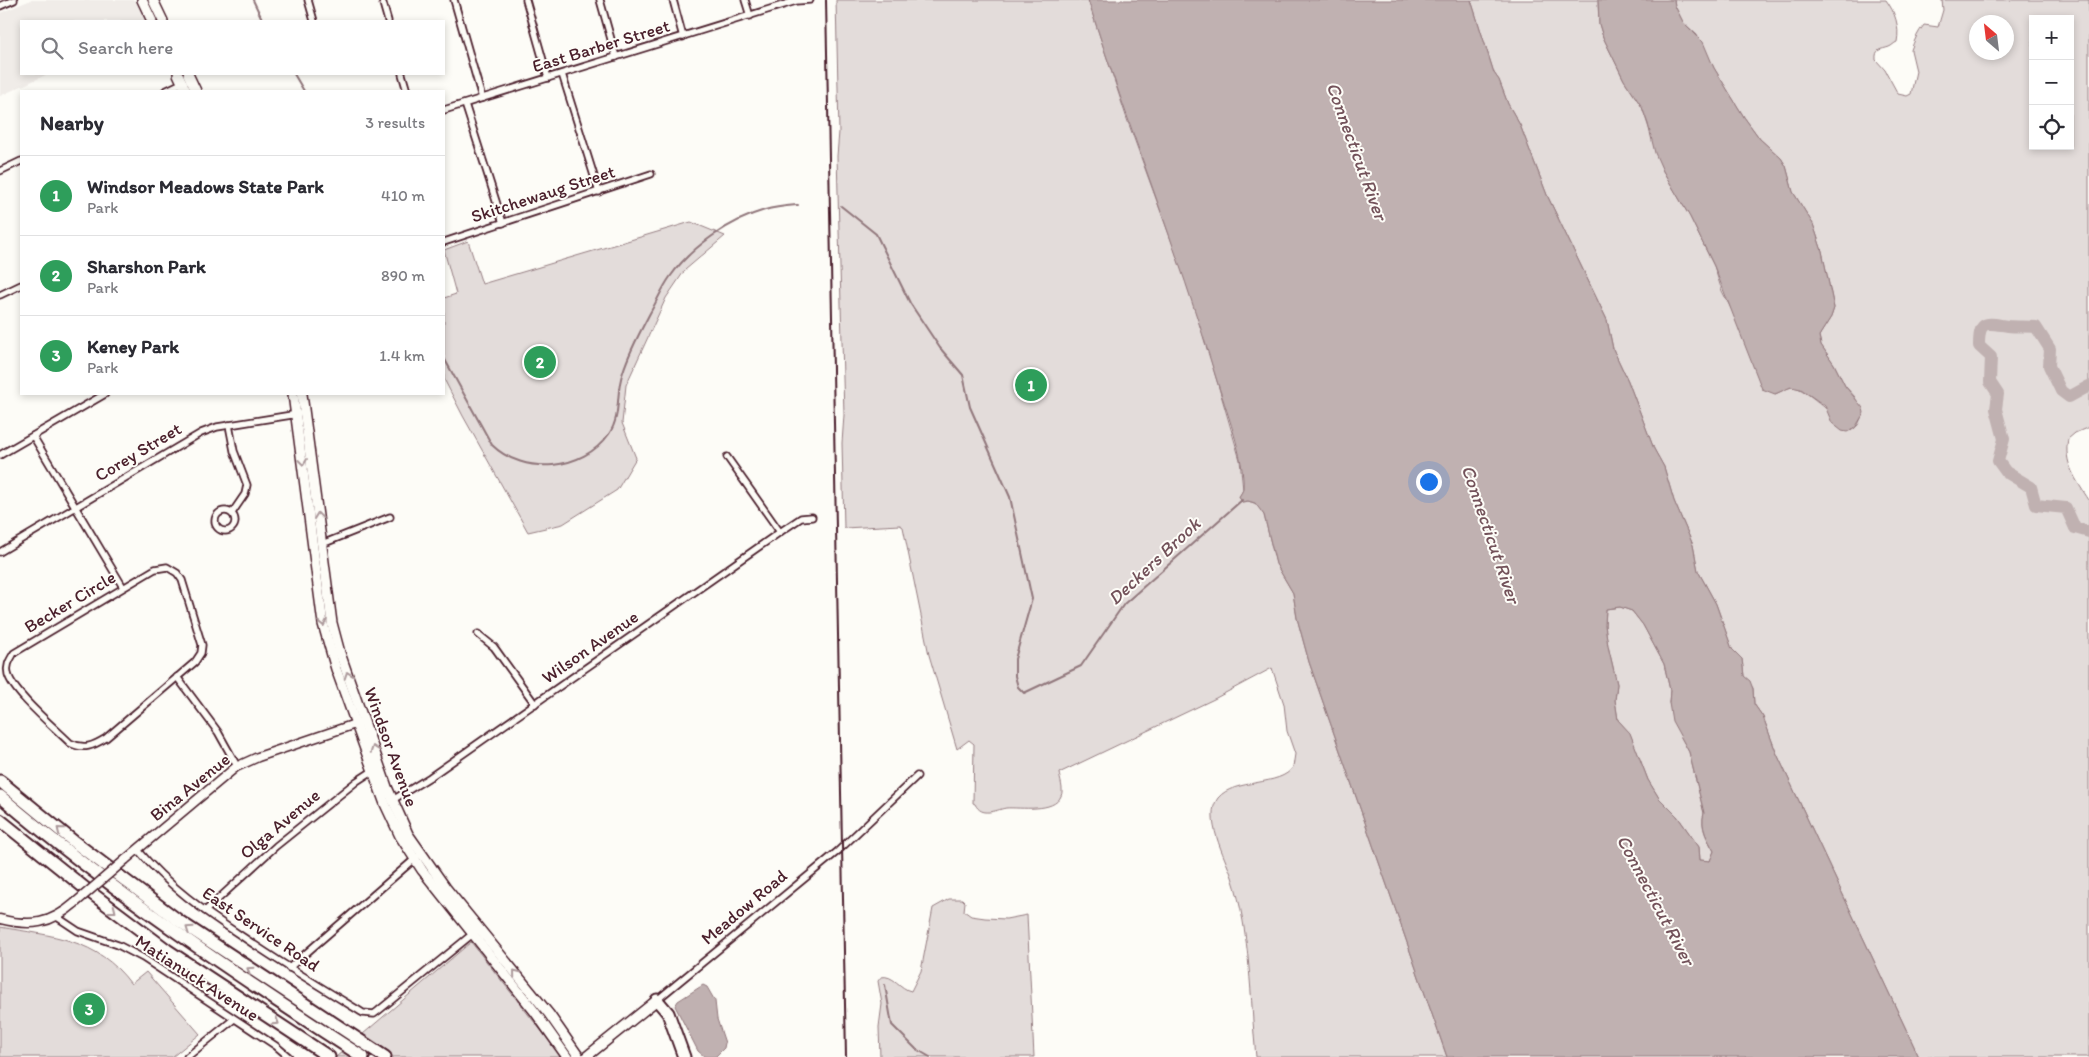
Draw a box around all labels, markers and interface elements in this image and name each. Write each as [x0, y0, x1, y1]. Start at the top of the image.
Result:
street label: East Barber Street [530, 15, 673, 77]
north arrow [1969, 15, 2014, 60]
map controls [2029, 15, 2074, 150]
button: + [2029, 15, 2074, 60]
search box [20, 20, 445, 75]
icon: search [38, 34, 66, 62]
text: Search here [78, 36, 173, 59]
button: − [2029, 60, 2074, 105]
water label: Connecticut River [1321, 79, 1393, 225]
button: locate [2029, 105, 2074, 150]
text: Nearby [40, 110, 104, 135]
text: 3 results [365, 113, 425, 132]
street label: Skitchewaug Street [468, 160, 618, 228]
text: Windsor Meadows State Park [87, 175, 324, 198]
text: 1 [52, 186, 60, 205]
text: 410 m [381, 186, 425, 205]
text: Park [87, 198, 118, 217]
text: Sharshon Park [87, 255, 206, 278]
text: 2 [52, 266, 60, 285]
text: 890 m [381, 266, 425, 285]
text: Park [87, 278, 118, 297]
text: Keney Park [87, 335, 179, 358]
pin: 2 [524, 343, 556, 381]
text: 3 [52, 346, 60, 365]
text: 1.4 km [379, 346, 425, 365]
text: Park [87, 358, 118, 377]
pin: 1 [1015, 366, 1047, 404]
street label: Corey Street [91, 417, 185, 486]
one-way arrow [297, 458, 307, 467]
water label: Connecticut River [1457, 462, 1526, 608]
your location [1416, 469, 1442, 495]
water label: Deckers Brook [1103, 511, 1206, 610]
one-way arrow [313, 512, 324, 520]
street label: Becker Circle [20, 566, 120, 638]
street label: Wilson Avenue [537, 606, 643, 688]
one-way arrow [318, 619, 328, 628]
one-way arrow [344, 672, 354, 680]
street label: Windsor Avenue [359, 684, 423, 810]
one-way arrow [370, 746, 380, 754]
street label: Bina Avenue [146, 748, 234, 826]
street label: Olga Avenue [235, 784, 325, 864]
one-way arrow [57, 828, 66, 836]
water label: Connecticut River [1612, 831, 1701, 971]
street label: Meadow Road [696, 865, 792, 949]
street label: East Service Road [198, 882, 324, 976]
one-way arrow [107, 904, 117, 913]
one-way arrow [186, 926, 195, 935]
street label: Matianuck Avenue [131, 930, 263, 1026]
one-way arrow [246, 966, 255, 976]
one-way arrow [513, 970, 522, 979]
pin: 3 [73, 990, 105, 1028]
one-way arrow [270, 1016, 279, 1026]

